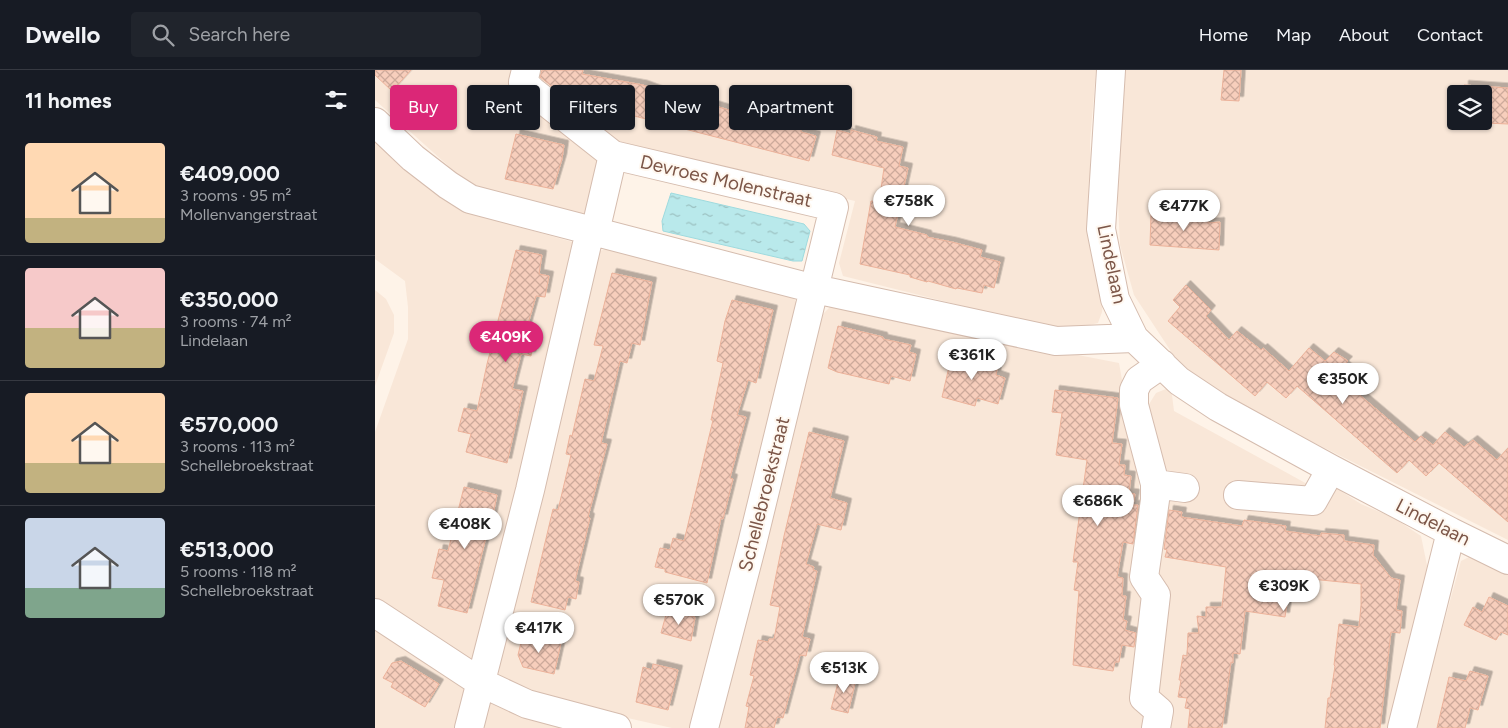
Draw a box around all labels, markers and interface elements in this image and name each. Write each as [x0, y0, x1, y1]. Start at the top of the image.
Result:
search box [131, 12, 481, 57]
text: Dwello [25, 20, 101, 49]
icon: search [149, 21, 177, 49]
text: Search here [189, 23, 290, 46]
text: Home [1199, 24, 1248, 46]
text: Map [1276, 24, 1311, 46]
text: About [1339, 24, 1389, 46]
text: Contact [1417, 24, 1483, 46]
chip: Buy [390, 85, 457, 130]
chip: Rent [467, 85, 540, 130]
chip: Filters [550, 85, 635, 130]
chip: New [645, 85, 719, 130]
chip: Apartment [729, 85, 852, 130]
map controls [1447, 85, 1492, 130]
button: layers [1447, 85, 1492, 130]
icon: filters [322, 86, 350, 114]
text: 11 homes [25, 88, 112, 113]
street label: Devroes Molenstraat [638, 150, 814, 212]
text: €409,000 [180, 161, 280, 186]
icon: home [65, 163, 125, 223]
pin: €758K [874, 184, 944, 227]
text: 3 rooms · 95 m² [180, 186, 291, 205]
pin: €477K [1149, 190, 1219, 232]
text: €758K [884, 191, 934, 210]
text: €477K [1159, 196, 1209, 215]
text: Mollenvangerstraat [180, 205, 317, 224]
street label: Lindelaan [1092, 222, 1132, 306]
text: €350,000 [180, 287, 278, 312]
icon: home [65, 288, 125, 348]
text: 3 rooms · 74 m² [180, 312, 292, 331]
pin: €409K [471, 320, 541, 363]
text: €409K [480, 327, 532, 346]
text: Lindelaan [180, 331, 248, 350]
pin: €361K [937, 338, 1007, 381]
text: €361K [949, 345, 995, 364]
pin: €350K [1308, 362, 1378, 405]
text: €350K [1318, 369, 1368, 388]
text: €570,000 [180, 412, 278, 437]
icon: home [65, 413, 125, 473]
street label: Schellebroekstraat [734, 414, 794, 574]
text: 3 rooms · 113 m² [180, 437, 295, 456]
text: Schellebroekstraat [180, 456, 314, 475]
pin: €686K [1063, 484, 1133, 527]
text: €686K [1073, 491, 1123, 510]
street label: Lindelaan [1392, 493, 1474, 551]
pin: €408K [430, 508, 500, 550]
text: €408K [439, 514, 491, 533]
text: €513,000 [180, 537, 274, 562]
icon: home [65, 538, 125, 598]
text: 5 rooms · 118 m² [180, 562, 297, 581]
pin: €309K [1249, 570, 1319, 612]
text: €309K [1259, 576, 1309, 595]
text: Schellebroekstraat [180, 581, 314, 600]
pin: €570K [644, 584, 714, 626]
text: €570K [654, 590, 704, 609]
pin: €417K [504, 612, 574, 654]
text: €417K [515, 618, 563, 637]
pin: €513K [809, 652, 879, 694]
text: €513K [821, 658, 867, 677]

